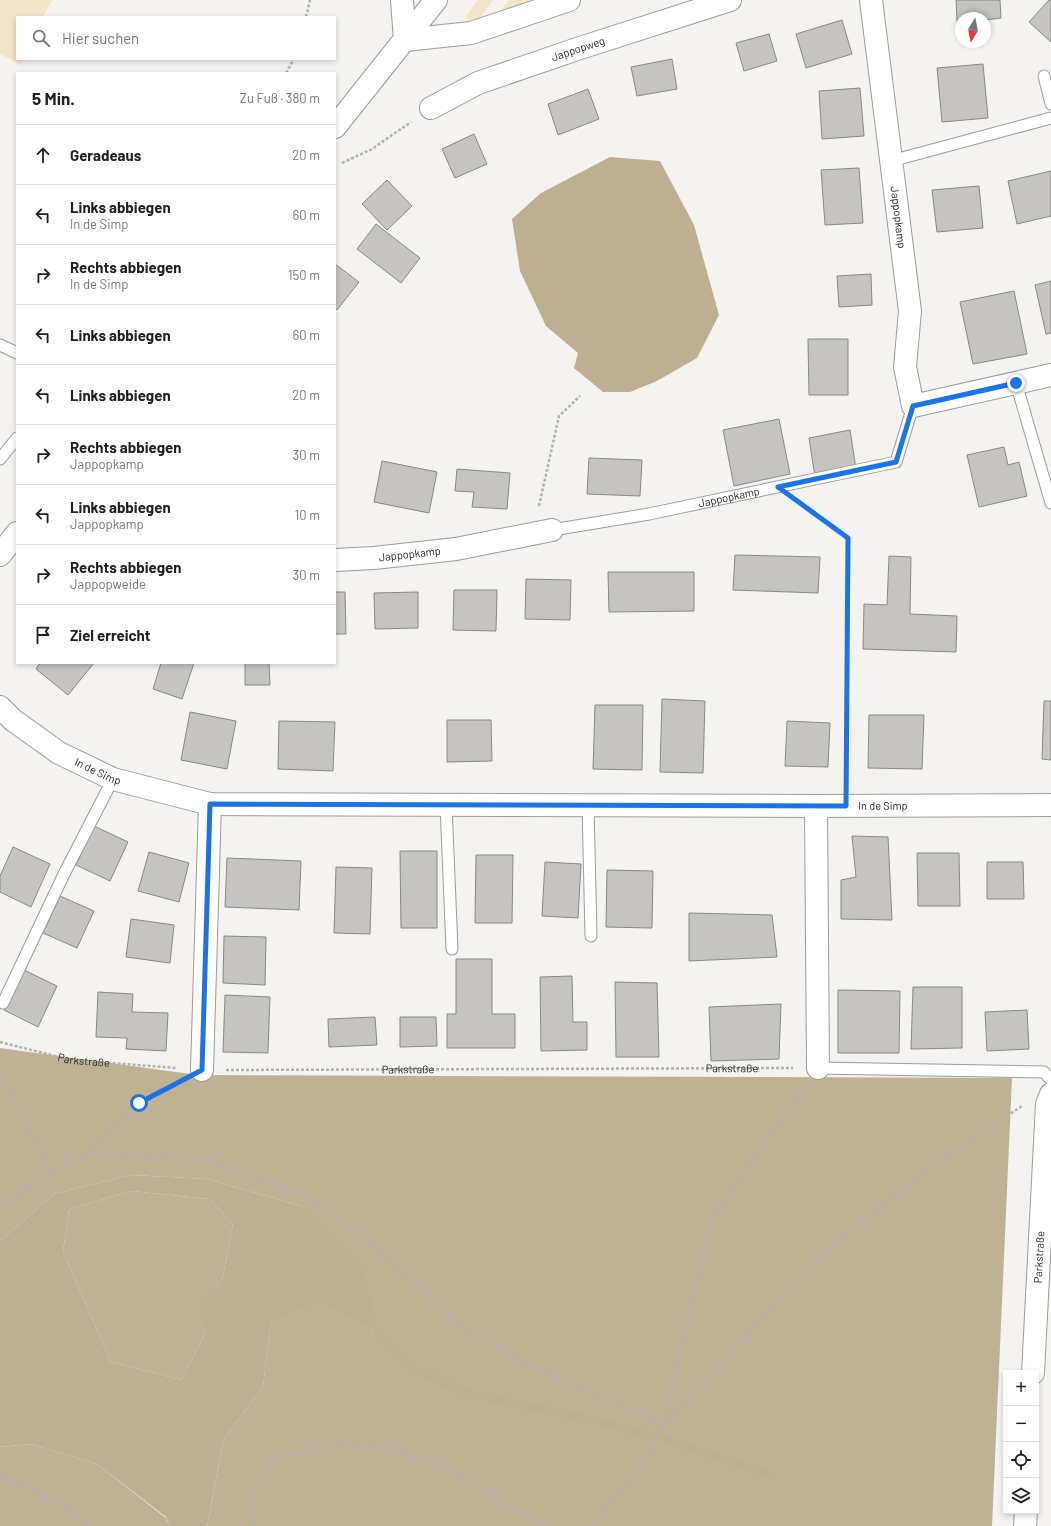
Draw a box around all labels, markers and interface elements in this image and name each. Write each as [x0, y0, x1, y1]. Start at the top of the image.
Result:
north arrow [955, 12, 991, 48]
search box [16, 16, 336, 60]
icon: search [30, 27, 52, 49]
text: Hier suchen [62, 29, 139, 47]
street label: Jappopweg [549, 33, 606, 63]
text: 5 Min. [32, 88, 75, 108]
text: Zu Fuß · 380 m [240, 90, 320, 106]
icon: ahead [32, 144, 54, 166]
text: Geradeaus [70, 146, 141, 164]
text: 20 m [292, 147, 320, 163]
street label: Jappopkamp [888, 185, 909, 249]
text: Links abbiegen [70, 198, 171, 216]
icon: left [32, 204, 54, 226]
text: 60 m [293, 207, 320, 223]
text: In de Simp [70, 216, 128, 232]
text: Rechts abbiegen [70, 258, 181, 276]
icon: right [32, 264, 54, 286]
text: 150 m [288, 267, 320, 283]
text: In de Simp [70, 276, 128, 292]
icon: left [32, 324, 54, 346]
text: Links abbiegen [70, 326, 171, 344]
text: 60 m [293, 327, 320, 343]
route end [1007, 374, 1025, 392]
icon: left [32, 384, 54, 406]
text: Links abbiegen [70, 386, 171, 404]
text: 20 m [292, 387, 320, 403]
text: Rechts abbiegen [70, 438, 181, 456]
icon: right [32, 444, 54, 466]
text: 30 m [293, 447, 320, 463]
text: Jappopkamp [70, 456, 144, 472]
street label: Jappopkamp [697, 484, 761, 509]
text: Links abbiegen [70, 498, 171, 516]
icon: left [32, 504, 54, 526]
text: 10 m [295, 507, 320, 523]
text: Jappopkamp [70, 516, 144, 532]
street label: Jappopkamp [378, 544, 441, 563]
text: Rechts abbiegen [70, 558, 181, 576]
icon: right [32, 564, 54, 586]
text: 30 m [293, 567, 320, 583]
text: Jappopweide [70, 576, 146, 592]
icon: arrive [32, 624, 54, 646]
text: Ziel erreicht [70, 626, 151, 644]
street label: In de Simp [73, 755, 122, 787]
street label: In de Simp [858, 799, 908, 812]
street label: Parkstraße [56, 1050, 111, 1069]
street label: Parkstraße [706, 1061, 758, 1074]
street label: Parkstraße [382, 1062, 434, 1075]
route start [130, 1094, 148, 1112]
street label: Parkstraße [1031, 1230, 1046, 1284]
map controls [1003, 1370, 1039, 1514]
button: + [1003, 1370, 1039, 1406]
button: − [1003, 1406, 1039, 1442]
button: locate [1003, 1442, 1039, 1478]
button: layers [1003, 1478, 1039, 1514]

